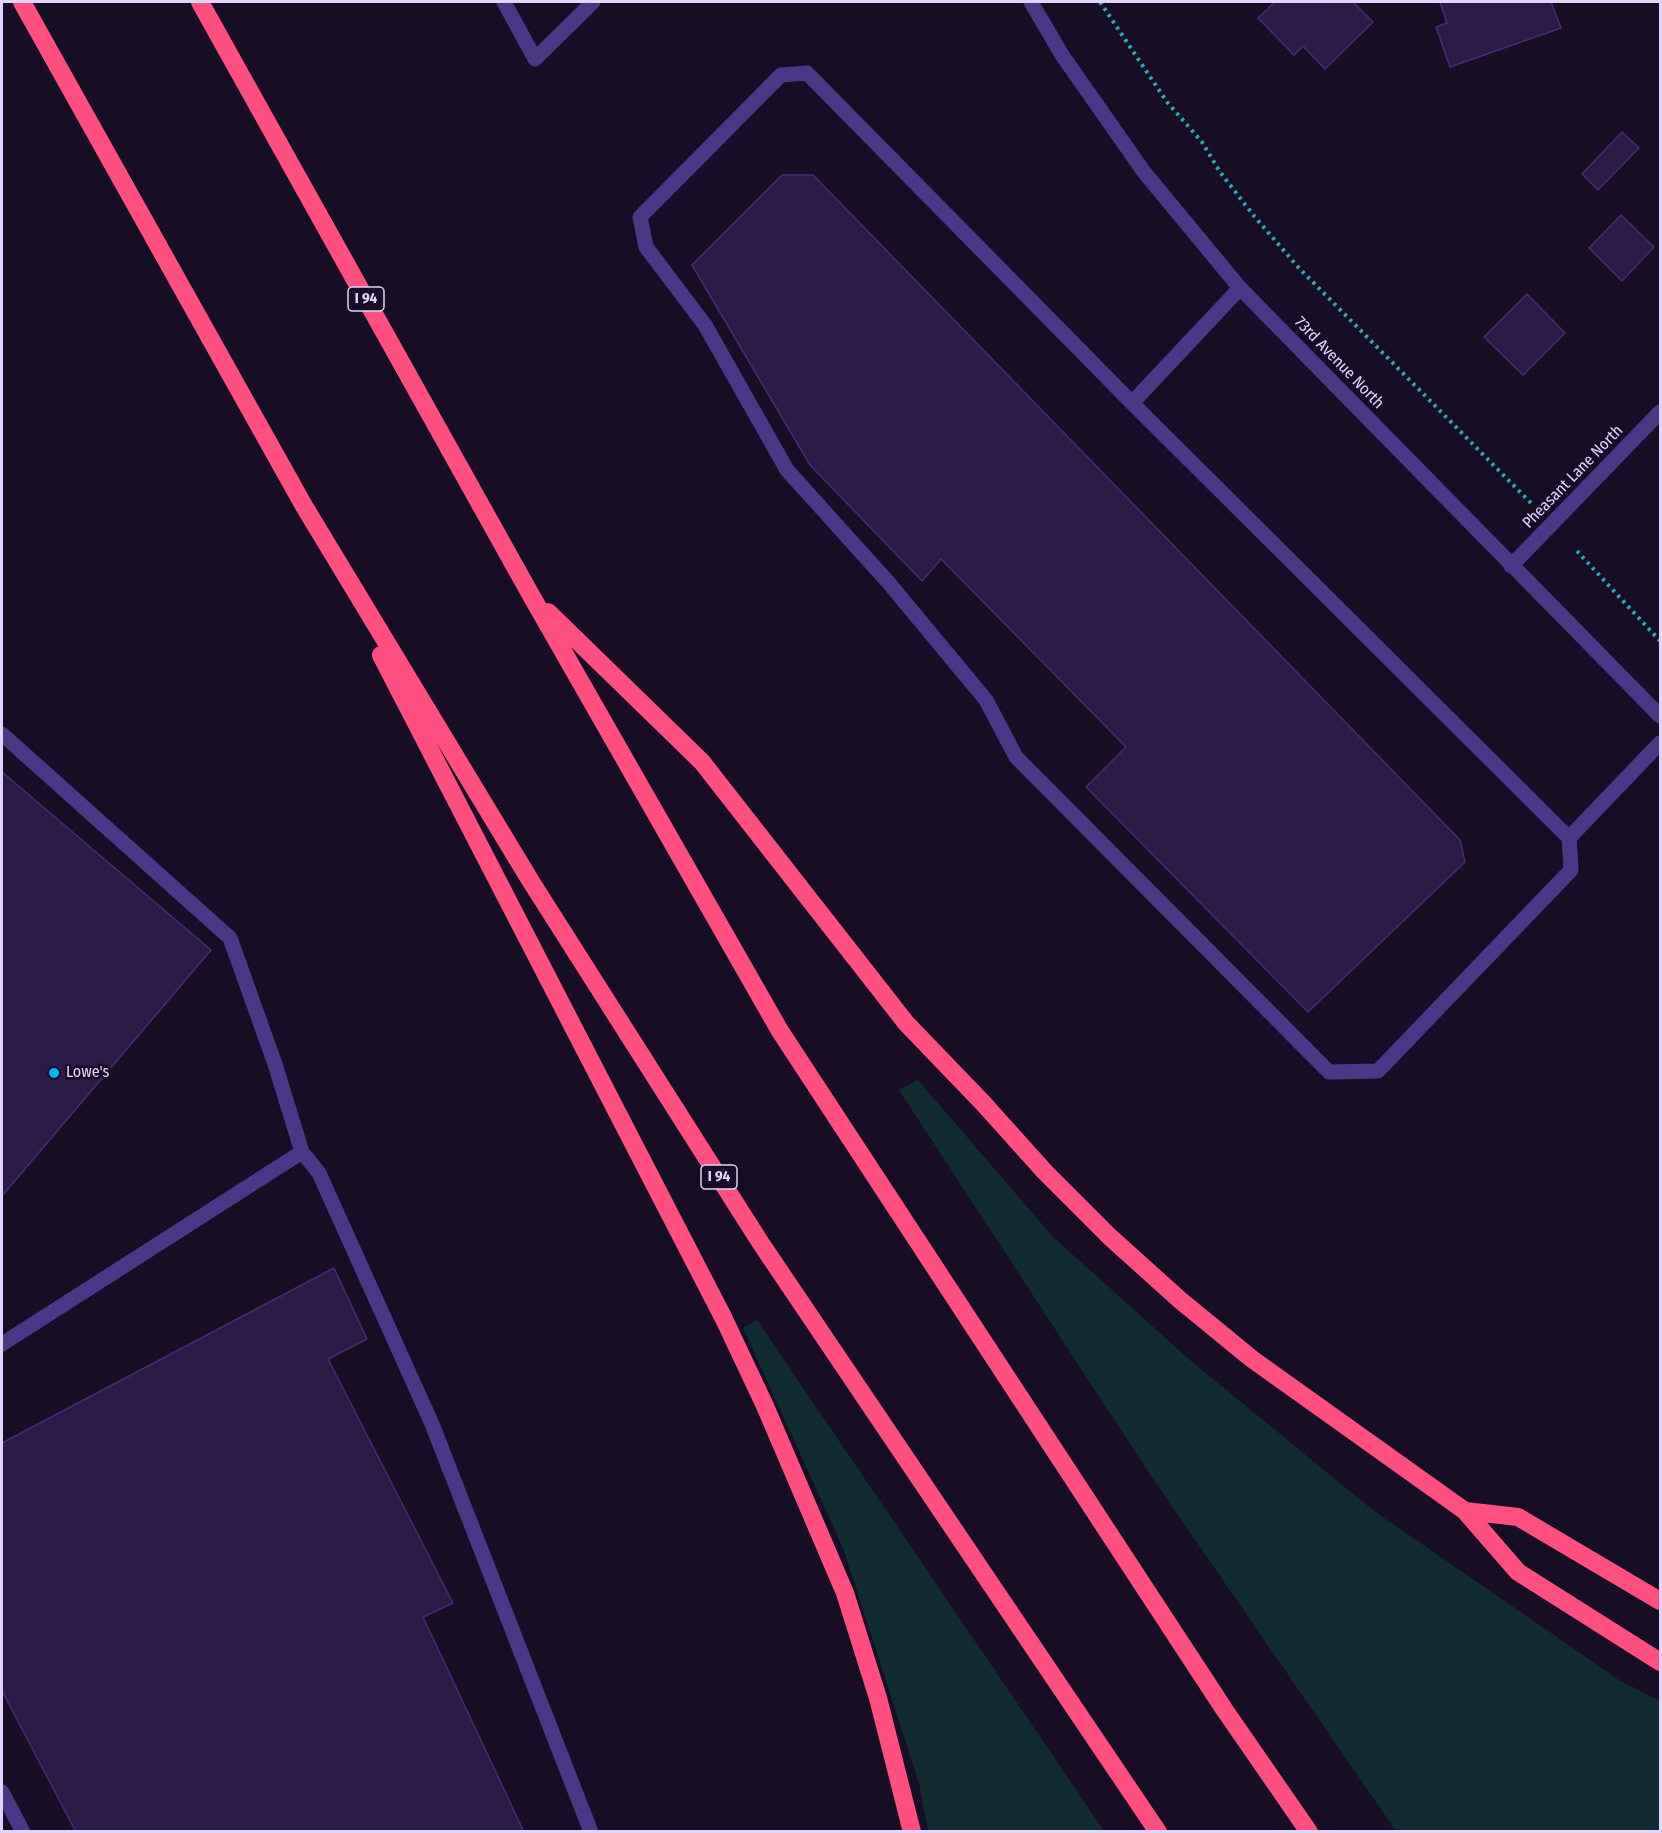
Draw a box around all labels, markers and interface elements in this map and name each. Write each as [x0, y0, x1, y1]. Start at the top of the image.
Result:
road number: I 94 [348, 287, 384, 311]
street label: 73rd Avenue North [1290, 313, 1388, 413]
street label: Pheasant Lane North [1519, 421, 1627, 533]
place label: Lowe's [66, 1063, 109, 1083]
marker: Lowe's [47, 1066, 61, 1080]
road number: I 94 [701, 1165, 737, 1189]

